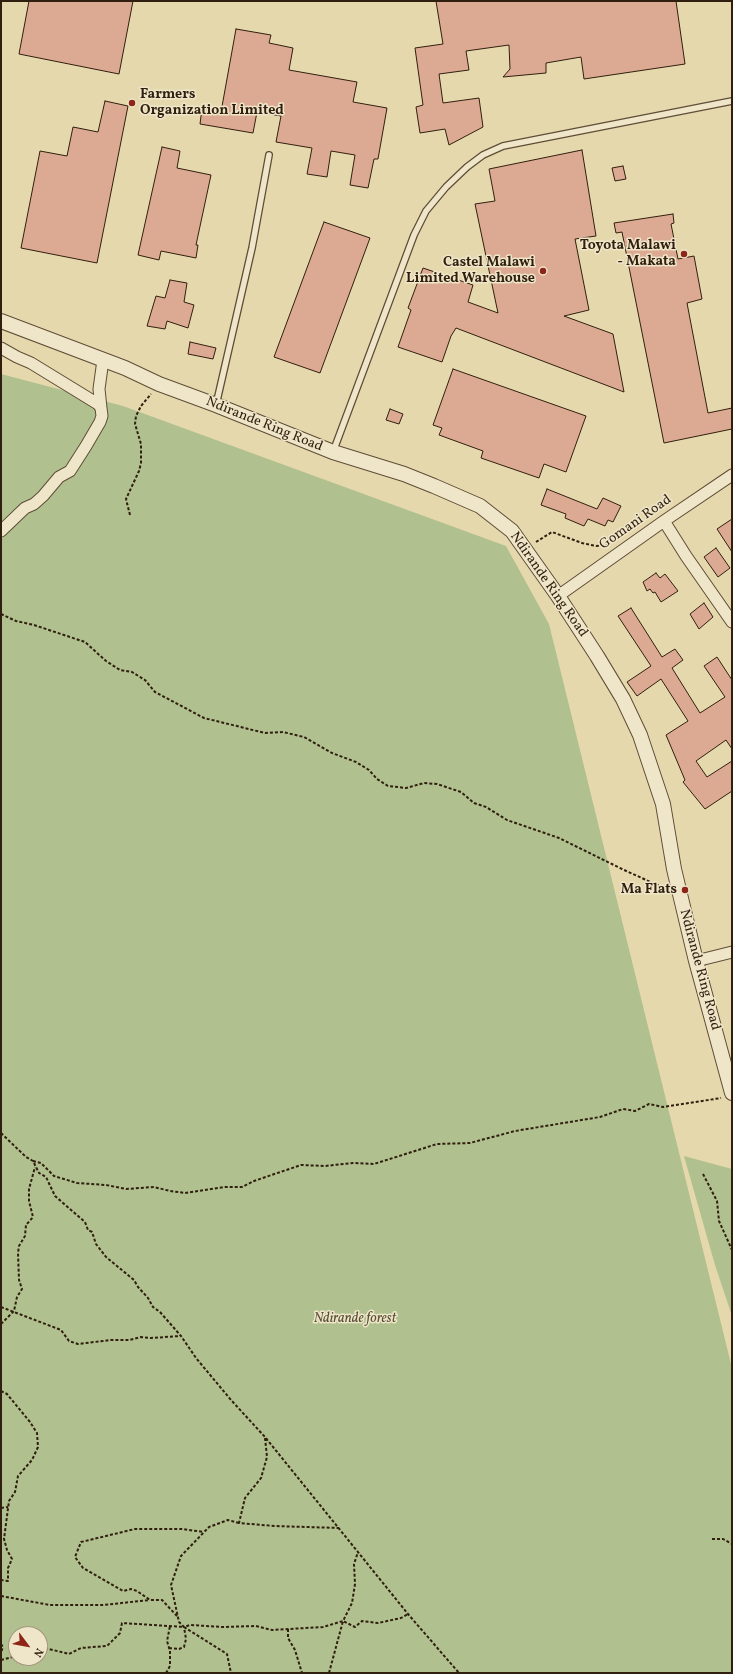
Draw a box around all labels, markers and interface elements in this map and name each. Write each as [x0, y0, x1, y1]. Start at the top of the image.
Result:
place label: Farmers Organization Limited [140, 87, 284, 120]
marker: Farmers Organization Limited [127, 98, 137, 108]
place label: Toyota Malawi - Makata [580, 238, 676, 270]
marker: Toyota Malawi - Makata [679, 249, 689, 259]
place label: Castel Malawi Limited Warehouse [406, 255, 535, 288]
marker: Castel Malawi Limited Warehouse [538, 266, 548, 276]
street label: Ndirande Ring Road [203, 394, 325, 456]
street label: Gomani Road [597, 492, 675, 554]
street label: Ndirande Ring Road [505, 529, 591, 641]
place label: Ma Flats [621, 882, 677, 898]
marker: Ma Flats [680, 885, 690, 895]
street label: Ndirande Ring Road [675, 908, 723, 1032]
park label: Ndirande forest [314, 1311, 396, 1327]
north arrow [8, 1626, 48, 1666]
text: N [29, 1645, 46, 1659]

